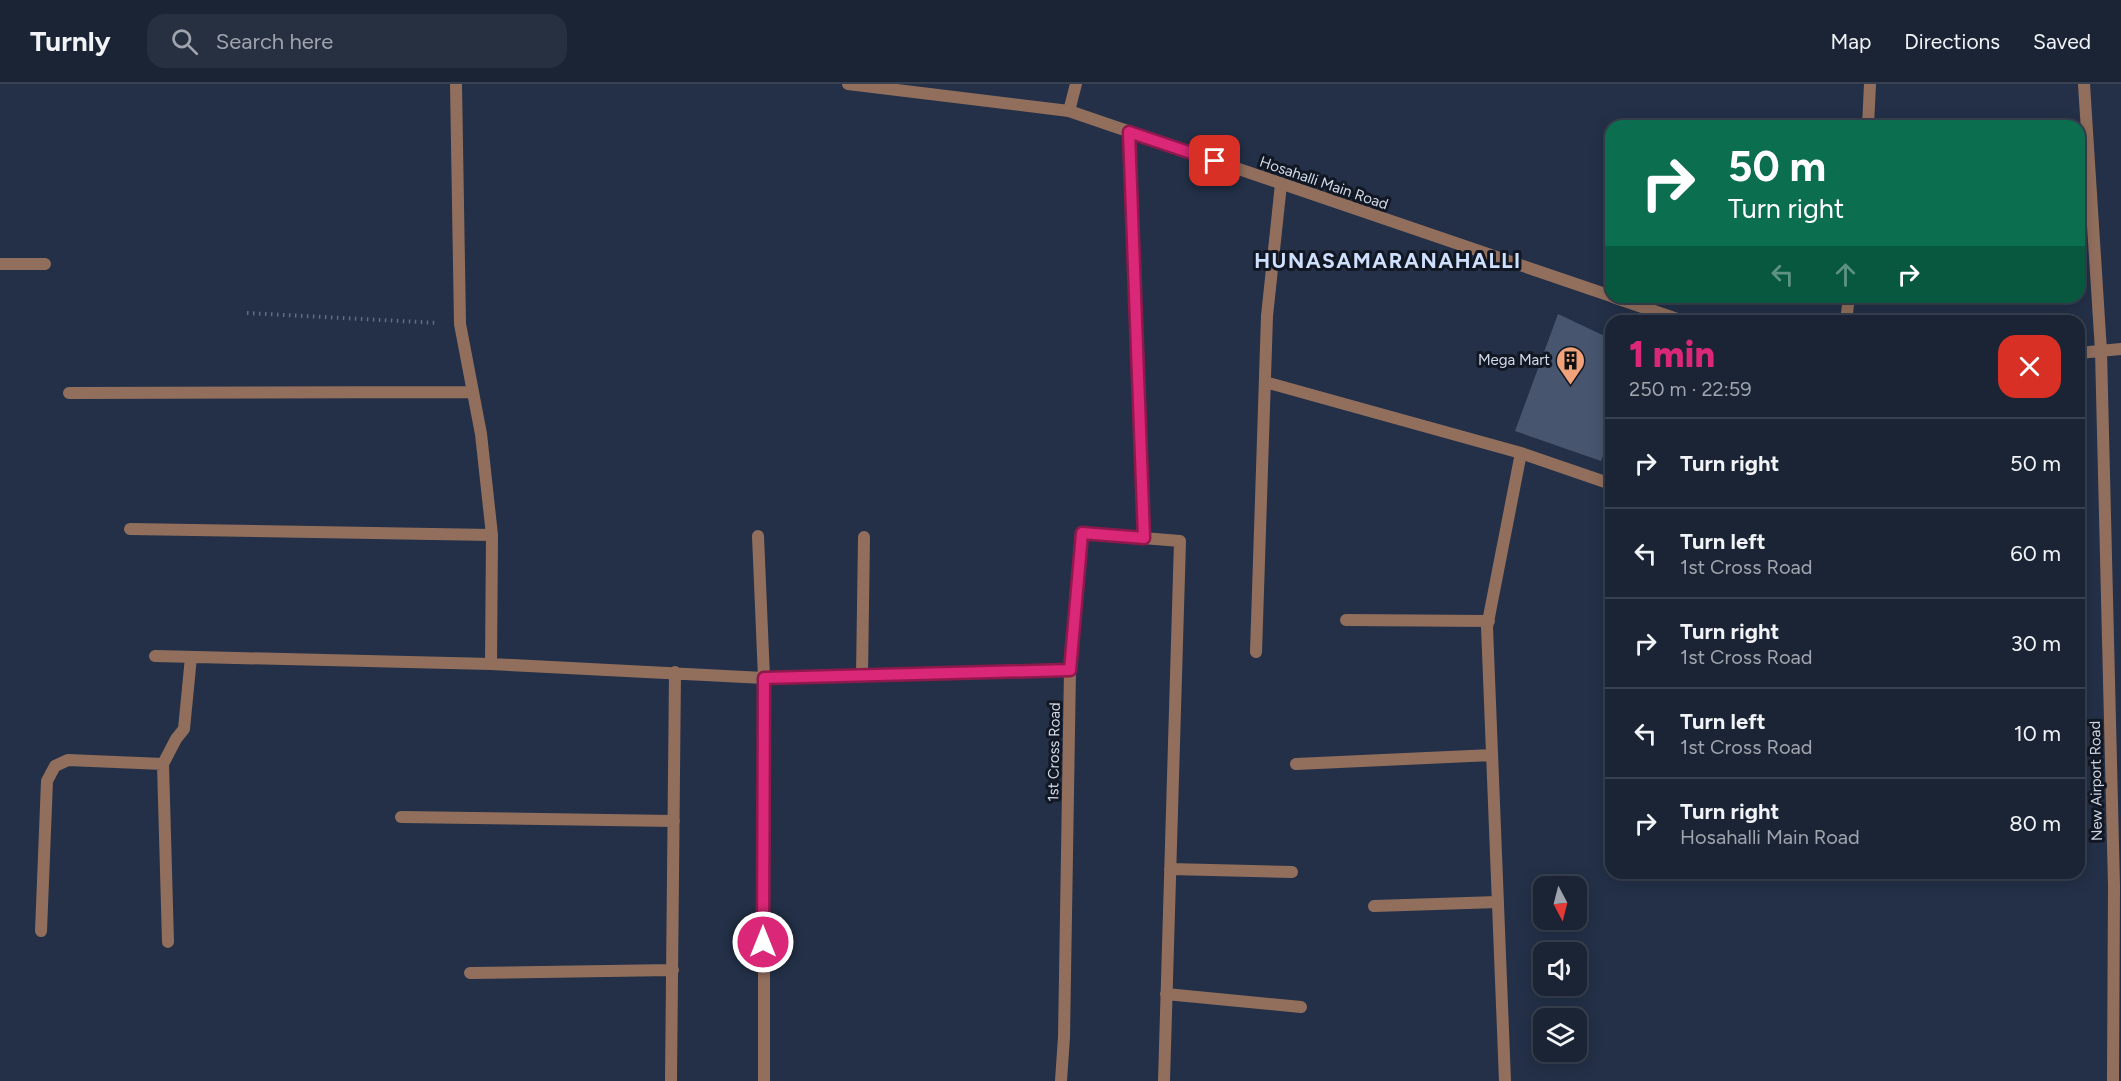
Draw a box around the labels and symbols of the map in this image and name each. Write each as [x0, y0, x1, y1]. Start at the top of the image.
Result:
pin [1189, 135, 1240, 186]
street label: Hosahalli Main Road [1257, 153, 1391, 213]
district label: HUNASAMARANAHALLI [1254, 248, 1522, 273]
building icon: Mega Mart [1555, 344, 1587, 386]
place label: Mega Mart [1478, 351, 1550, 369]
street label: 1st Cross Road [1044, 702, 1064, 802]
street label: New Airport Road [2086, 721, 2106, 841]
north arrow [1533, 876, 1587, 930]
position arrow [731, 910, 795, 974]

